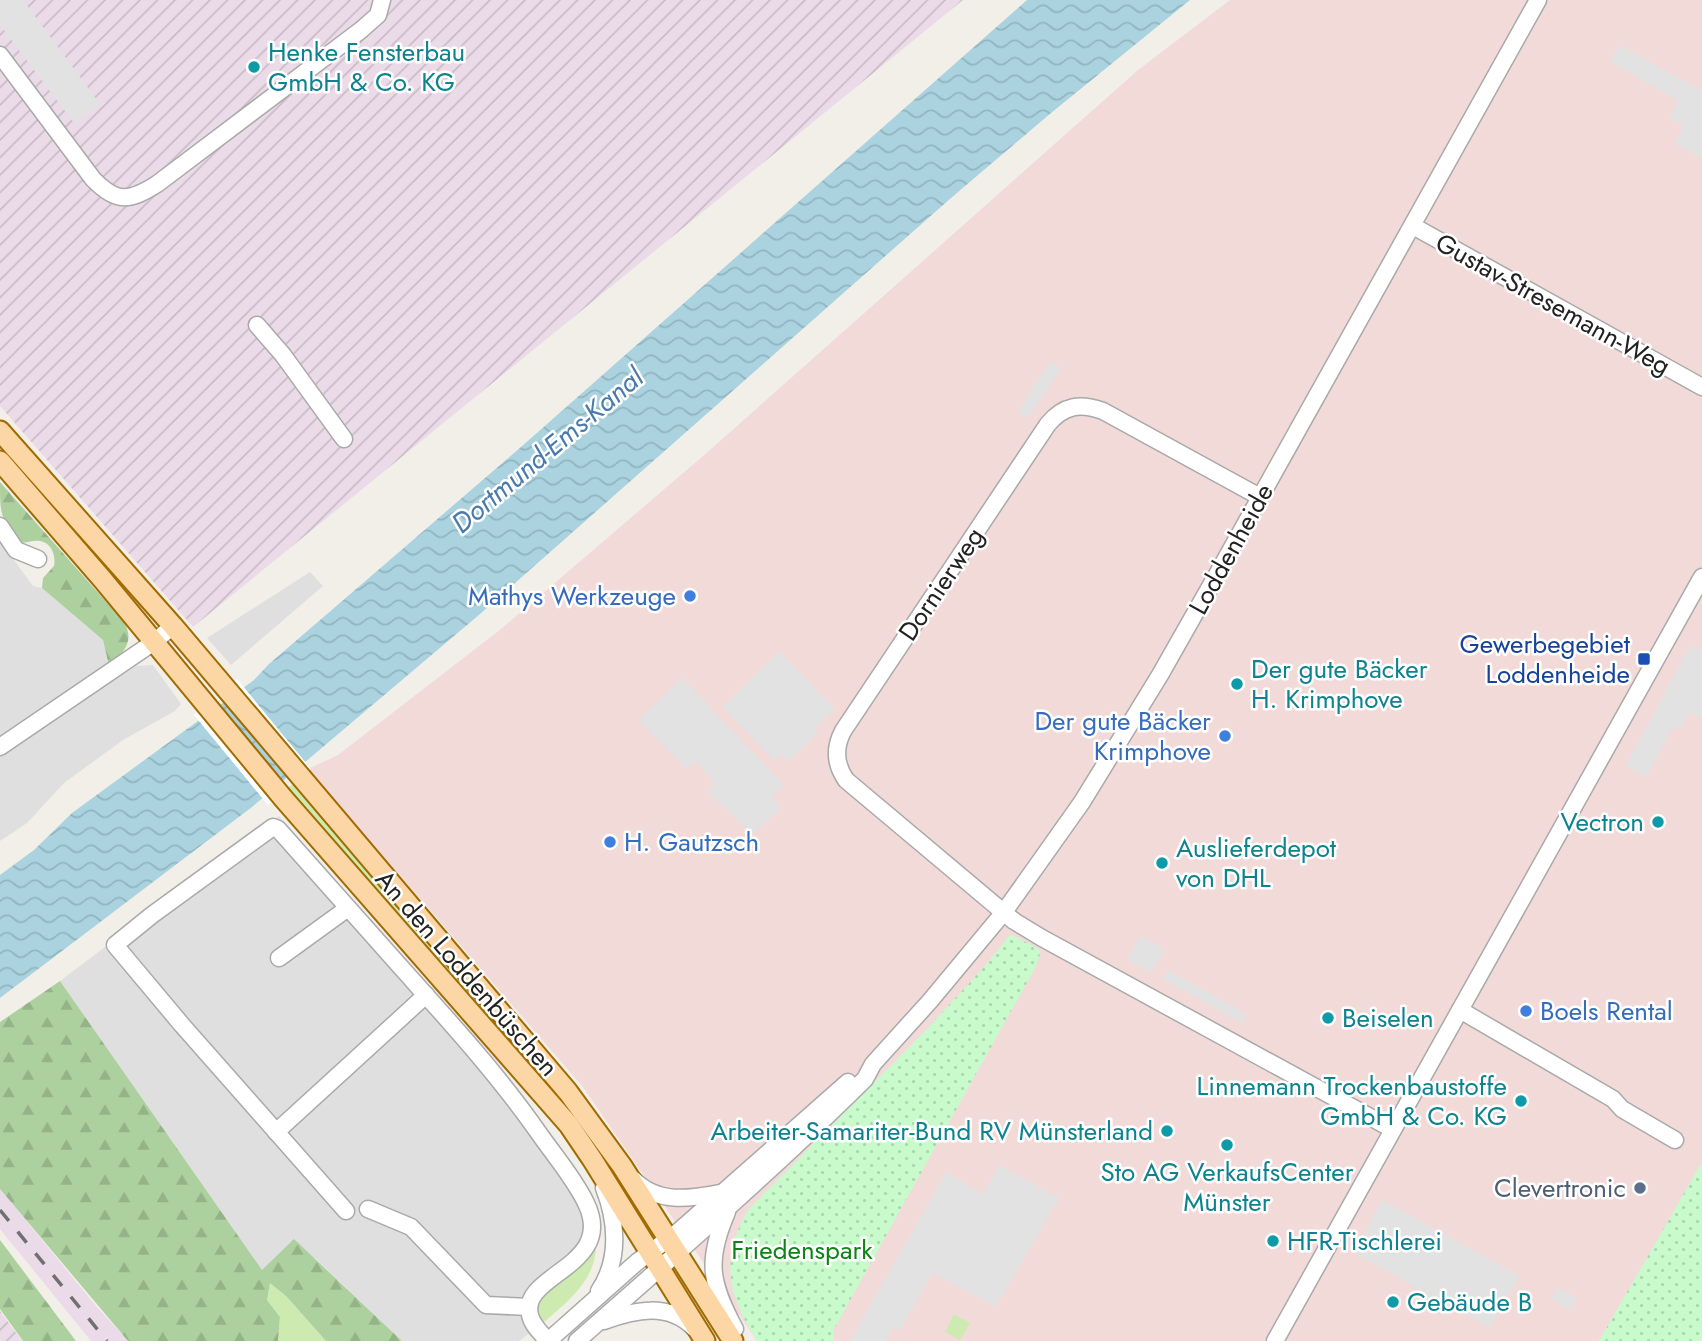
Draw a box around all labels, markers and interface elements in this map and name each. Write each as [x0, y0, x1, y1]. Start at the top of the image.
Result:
place label: Henke Fensterbau GmbH & Co. KG [268, 33, 465, 101]
marker: Henke Fensterbau GmbH & Co. KG [246, 59, 262, 75]
street label: Gustav-Stresemann-Weg [1429, 224, 1677, 384]
water label: Dortmund-Ems-Kanal [442, 357, 654, 543]
street label: Loddenheide [1179, 477, 1283, 621]
street label: Dornierweg [889, 520, 993, 648]
place label: Mathys Werkzeuge [468, 577, 676, 615]
marker: Mathys Werkzeuge [682, 588, 698, 604]
place label: Gewerbegebiet Loddenheide [1460, 625, 1631, 693]
place label: Der gute Bäcker H. Krimphove [1251, 650, 1428, 718]
marker: Gewerbegebiet Loddenheide [1636, 651, 1652, 667]
marker: Der gute Bäcker H. Krimphove [1229, 676, 1245, 692]
place label: Der gute Bäcker Krimphove [1034, 702, 1211, 770]
marker: Der gute Bäcker Krimphove [1217, 728, 1233, 744]
place label: Vectron [1560, 803, 1644, 841]
marker: Vectron [1650, 814, 1666, 830]
place label: H. Gautzsch [624, 823, 759, 861]
place label: Auslieferdepot von DHL [1176, 829, 1337, 897]
marker: H. Gautzsch [602, 834, 618, 850]
marker: Auslieferdepot von DHL [1154, 855, 1170, 871]
street label: An den Loddenbüschen [366, 861, 568, 1085]
place label: Boels Rental [1540, 992, 1673, 1030]
place label: Beiselen [1342, 999, 1434, 1037]
marker: Boels Rental [1518, 1003, 1534, 1019]
marker: Beiselen [1320, 1010, 1336, 1026]
place label: Linnemann Trockenbaustoffe GmbH & Co. KG [1197, 1067, 1507, 1135]
marker: Linnemann Trockenbaustoffe GmbH & Co. KG [1513, 1093, 1529, 1109]
place label: Arbeiter-Samariter-Bund RV Münsterland [710, 1112, 1153, 1150]
marker: Arbeiter-Samariter-Bund RV Münsterland [1159, 1123, 1175, 1139]
marker: Sto AG VerkaufsCenter Münster [1219, 1137, 1235, 1153]
place label: Sto AG VerkaufsCenter Münster [1100, 1153, 1354, 1221]
place label: Clevertronic [1494, 1169, 1626, 1207]
marker: Clevertronic [1632, 1180, 1648, 1196]
place label: HFR-Tischlerei [1287, 1222, 1442, 1260]
park label: Friedenspark [731, 1231, 873, 1269]
marker: HFR-Tischlerei [1265, 1233, 1281, 1249]
place label: Gebäude B [1407, 1283, 1532, 1321]
marker: Gebäude B [1385, 1294, 1401, 1310]

